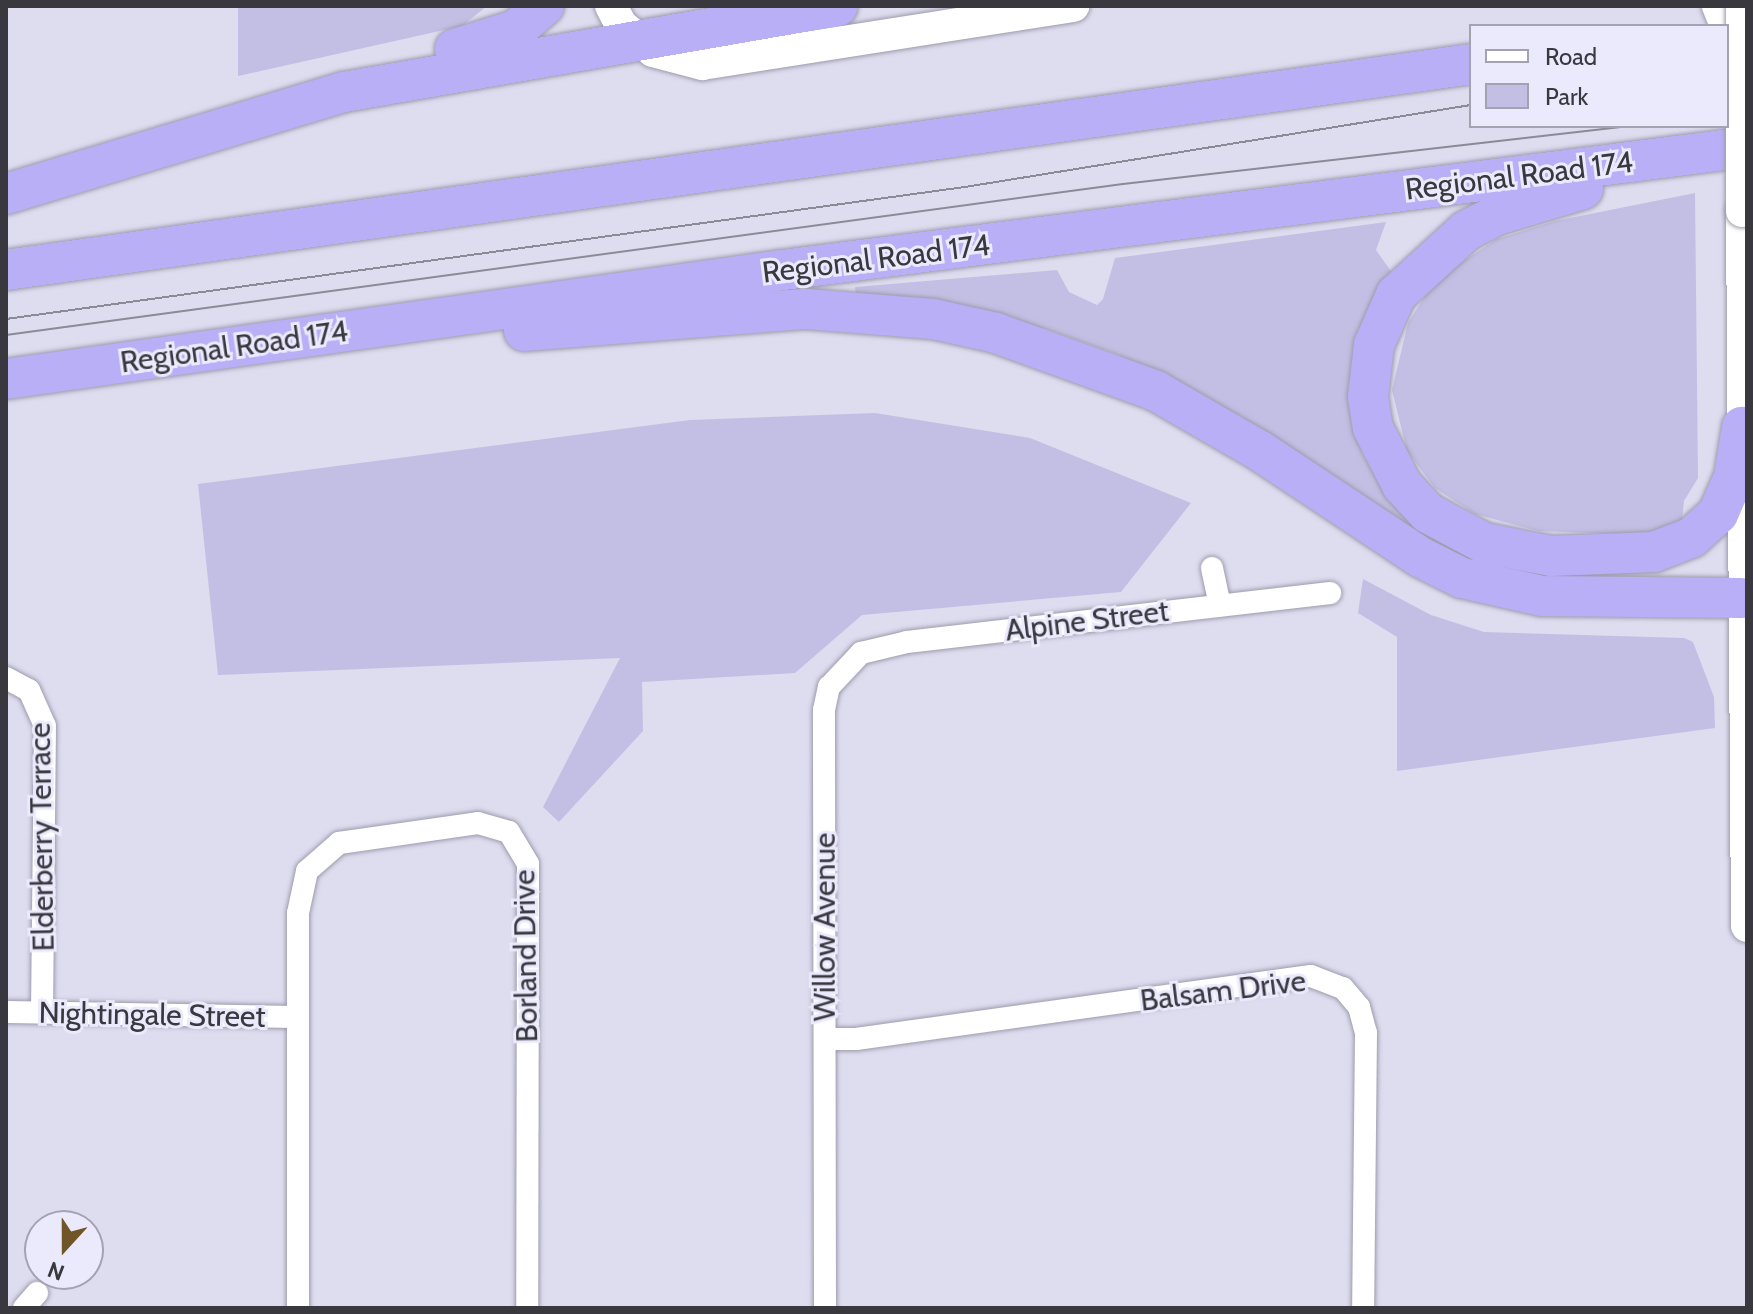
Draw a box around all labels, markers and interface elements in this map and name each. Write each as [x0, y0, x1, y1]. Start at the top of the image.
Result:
legend [1469, 24, 1729, 128]
text: Road [1545, 42, 1597, 71]
text: Park [1545, 82, 1588, 111]
street label: Regional Road 174 [1403, 144, 1635, 208]
street label: Regional Road 174 [760, 227, 992, 291]
street label: Regional Road 174 [118, 313, 350, 381]
street label: Alpine Street [1003, 593, 1171, 649]
street label: Elderberry Terrace [22, 722, 62, 952]
street label: Willow Avenue [807, 833, 843, 1021]
street label: Borland Drive [506, 869, 546, 1043]
street label: Balsam Drive [1138, 963, 1308, 1019]
street label: Nightingale Street [38, 995, 266, 1035]
north arrow [24, 1210, 104, 1290]
text: N [44, 1256, 68, 1286]

